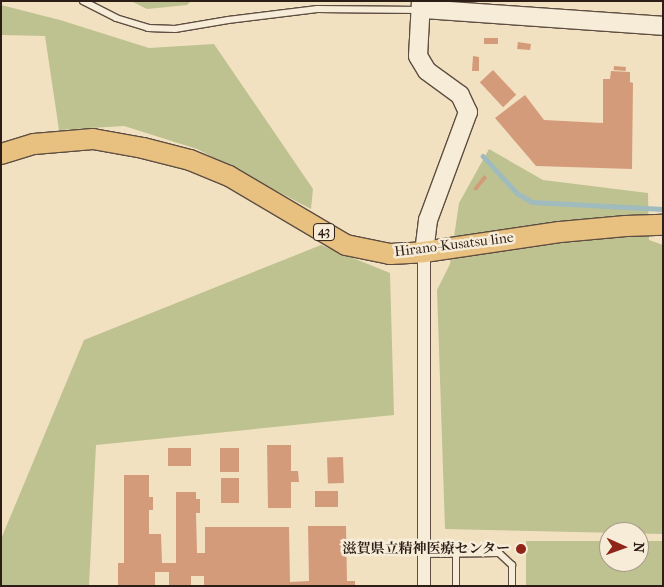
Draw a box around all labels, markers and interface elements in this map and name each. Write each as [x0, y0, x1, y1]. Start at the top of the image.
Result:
road number: 43 [313, 222, 335, 242]
street label: Hirano-Kusatsu line [393, 229, 515, 261]
north arrow [599, 522, 649, 572]
place label: 滋賀県立精神医療センター [342, 541, 510, 557]
marker: 滋賀県立精神医療センター [514, 542, 528, 556]
text: N [630, 542, 647, 553]

